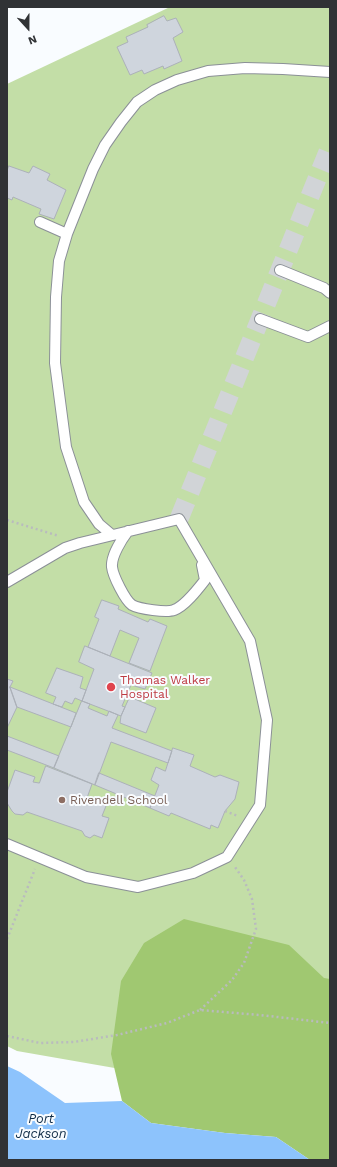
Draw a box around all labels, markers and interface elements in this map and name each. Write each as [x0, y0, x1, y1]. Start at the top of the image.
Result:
north arrow [8, 8, 48, 48]
text: N [26, 32, 39, 47]
place label: Thomas Walker Hospital [120, 673, 210, 701]
marker: Thomas Walker Hospital [105, 681, 117, 693]
place label: Rivendell School [70, 793, 167, 807]
marker: Rivendell School [57, 795, 67, 805]
water label: Port Jackson [15, 1111, 67, 1142]

